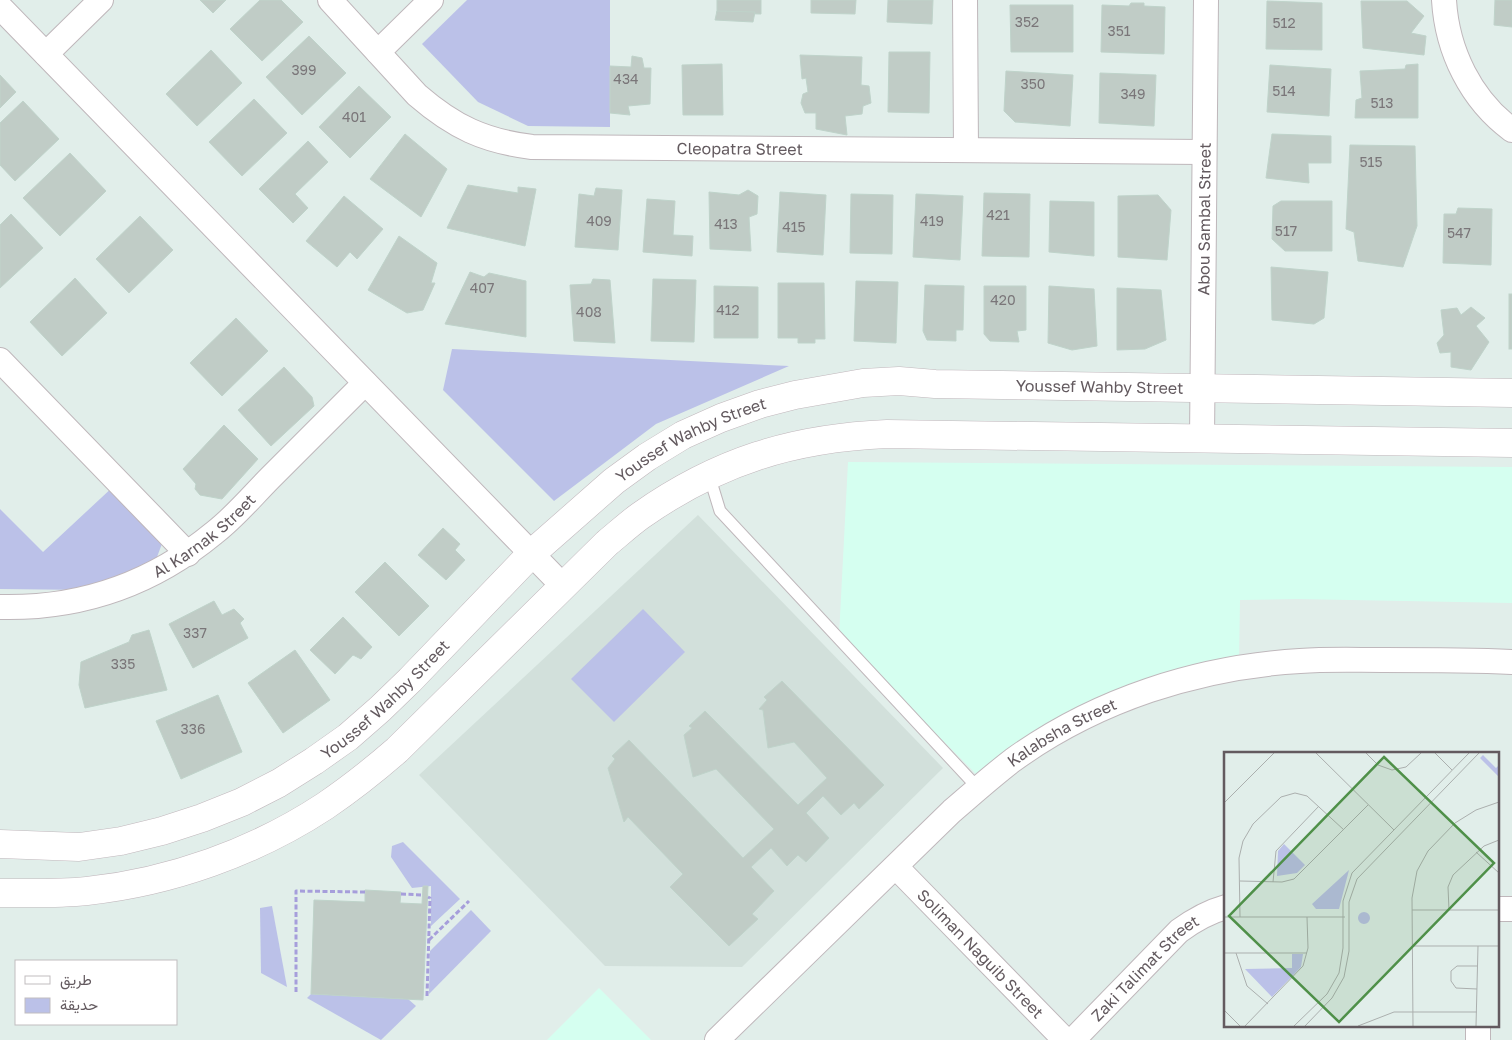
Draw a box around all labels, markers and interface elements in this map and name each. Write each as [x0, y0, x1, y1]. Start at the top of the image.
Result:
house number: 352 [1015, 13, 1039, 30]
house number: 512 [1272, 14, 1296, 31]
house number: 351 [1107, 22, 1131, 39]
house number: 399 [291, 61, 317, 78]
house number: 434 [613, 70, 639, 87]
house number: 350 [1021, 75, 1046, 92]
house number: 514 [1272, 82, 1296, 99]
house number: 349 [1120, 85, 1146, 102]
house number: 513 [1370, 94, 1394, 111]
house number: 401 [342, 108, 366, 125]
street label: Cleopatra Street [676, 138, 803, 159]
street label: Abou Sambal Street [1193, 143, 1215, 295]
house number: 515 [1359, 153, 1383, 170]
house number: 421 [986, 206, 1010, 223]
house number: 409 [586, 212, 612, 229]
house number: 419 [920, 212, 944, 229]
house number: 413 [714, 215, 738, 232]
house number: 415 [782, 218, 806, 235]
house number: 517 [1275, 222, 1297, 239]
house number: 547 [1447, 224, 1471, 241]
house number: 407 [470, 279, 494, 296]
house number: 420 [990, 291, 1016, 308]
house number: 412 [716, 301, 740, 318]
house number: 408 [576, 303, 602, 320]
street label: Youssef Wahby Street [1016, 375, 1184, 398]
street label: Youssef Wahby Street [612, 393, 768, 487]
street label: Al Karnak Street [149, 490, 260, 582]
house number: 337 [183, 624, 207, 641]
street label: Youssef Wahby Street [317, 635, 453, 763]
house number: 335 [111, 655, 135, 672]
street label: Kalabsha Street [1003, 694, 1120, 771]
house number: 336 [181, 720, 205, 737]
inset map [1224, 752, 1500, 1028]
street label: Soliman Naguib Street [913, 885, 1048, 1022]
street label: Zaki Talimat Street [1087, 910, 1202, 1025]
legend [15, 960, 178, 1025]
text: طريق [60, 970, 92, 990]
text: حديقة [60, 995, 98, 1014]

